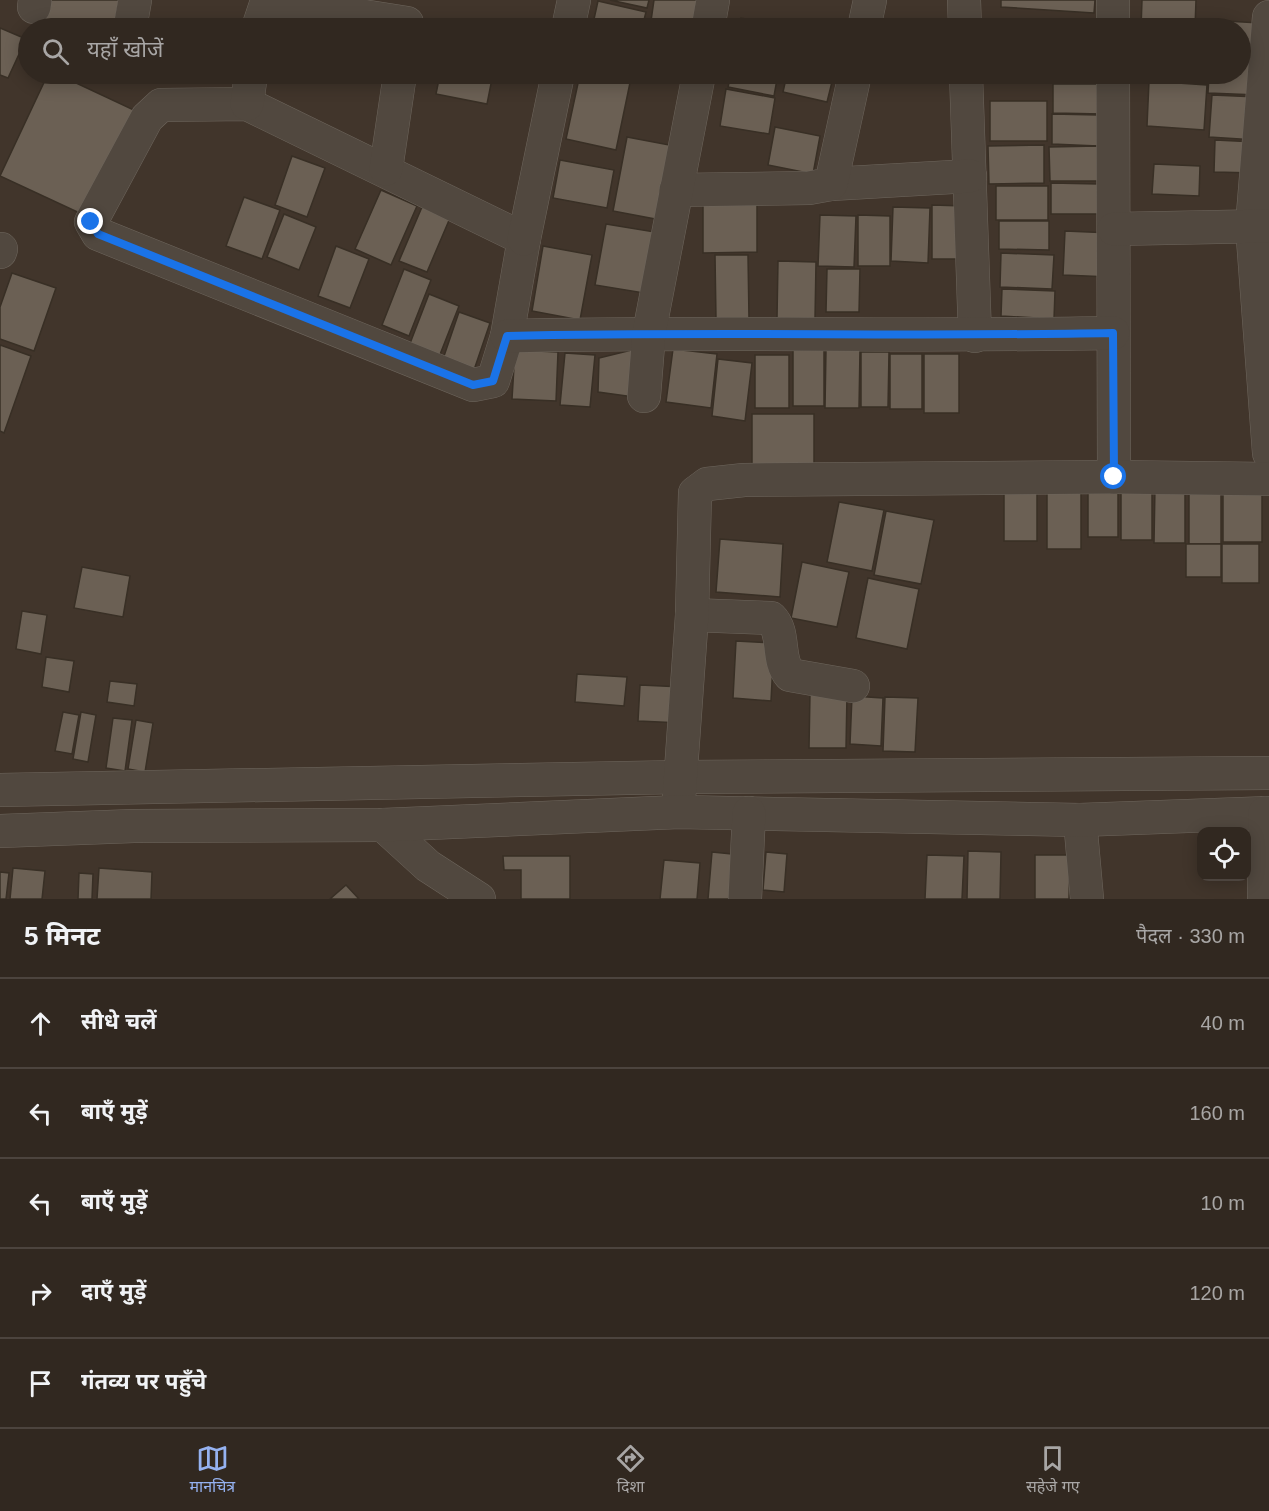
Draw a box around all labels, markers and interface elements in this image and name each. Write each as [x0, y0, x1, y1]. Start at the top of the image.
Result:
search box [18, 18, 1251, 84]
icon: search [39, 35, 72, 68]
text: यहाँ खोजें [87, 37, 163, 62]
route end [77, 208, 103, 234]
route start [1100, 463, 1126, 489]
map controls [1197, 827, 1251, 881]
button: locate [1197, 827, 1251, 881]
text: 5 मिनट [24, 921, 100, 951]
text: पैदल · 330 m [1136, 925, 1245, 947]
icon: ahead [24, 1007, 57, 1040]
text: सीधे चलें [81, 1009, 156, 1034]
text: 40 m [1201, 1012, 1245, 1034]
icon: left [24, 1097, 57, 1130]
text: बाएँ मुड़ें [81, 1099, 147, 1124]
text: 160 m [1189, 1102, 1245, 1124]
icon: left [24, 1187, 57, 1220]
text: बाएँ मुड़ें [81, 1189, 147, 1214]
text: 10 m [1201, 1192, 1245, 1214]
icon: right [24, 1277, 57, 1310]
text: दाएँ मुड़ें [81, 1279, 146, 1304]
text: 120 m [1189, 1282, 1245, 1304]
icon: arrive [24, 1367, 57, 1400]
text: गंतव्य पर पहुँचे [81, 1369, 206, 1394]
tab: मानचित्र [189, 1442, 235, 1499]
tab: दिशा [614, 1442, 647, 1499]
tab: सहेजे गए [1026, 1442, 1080, 1499]

